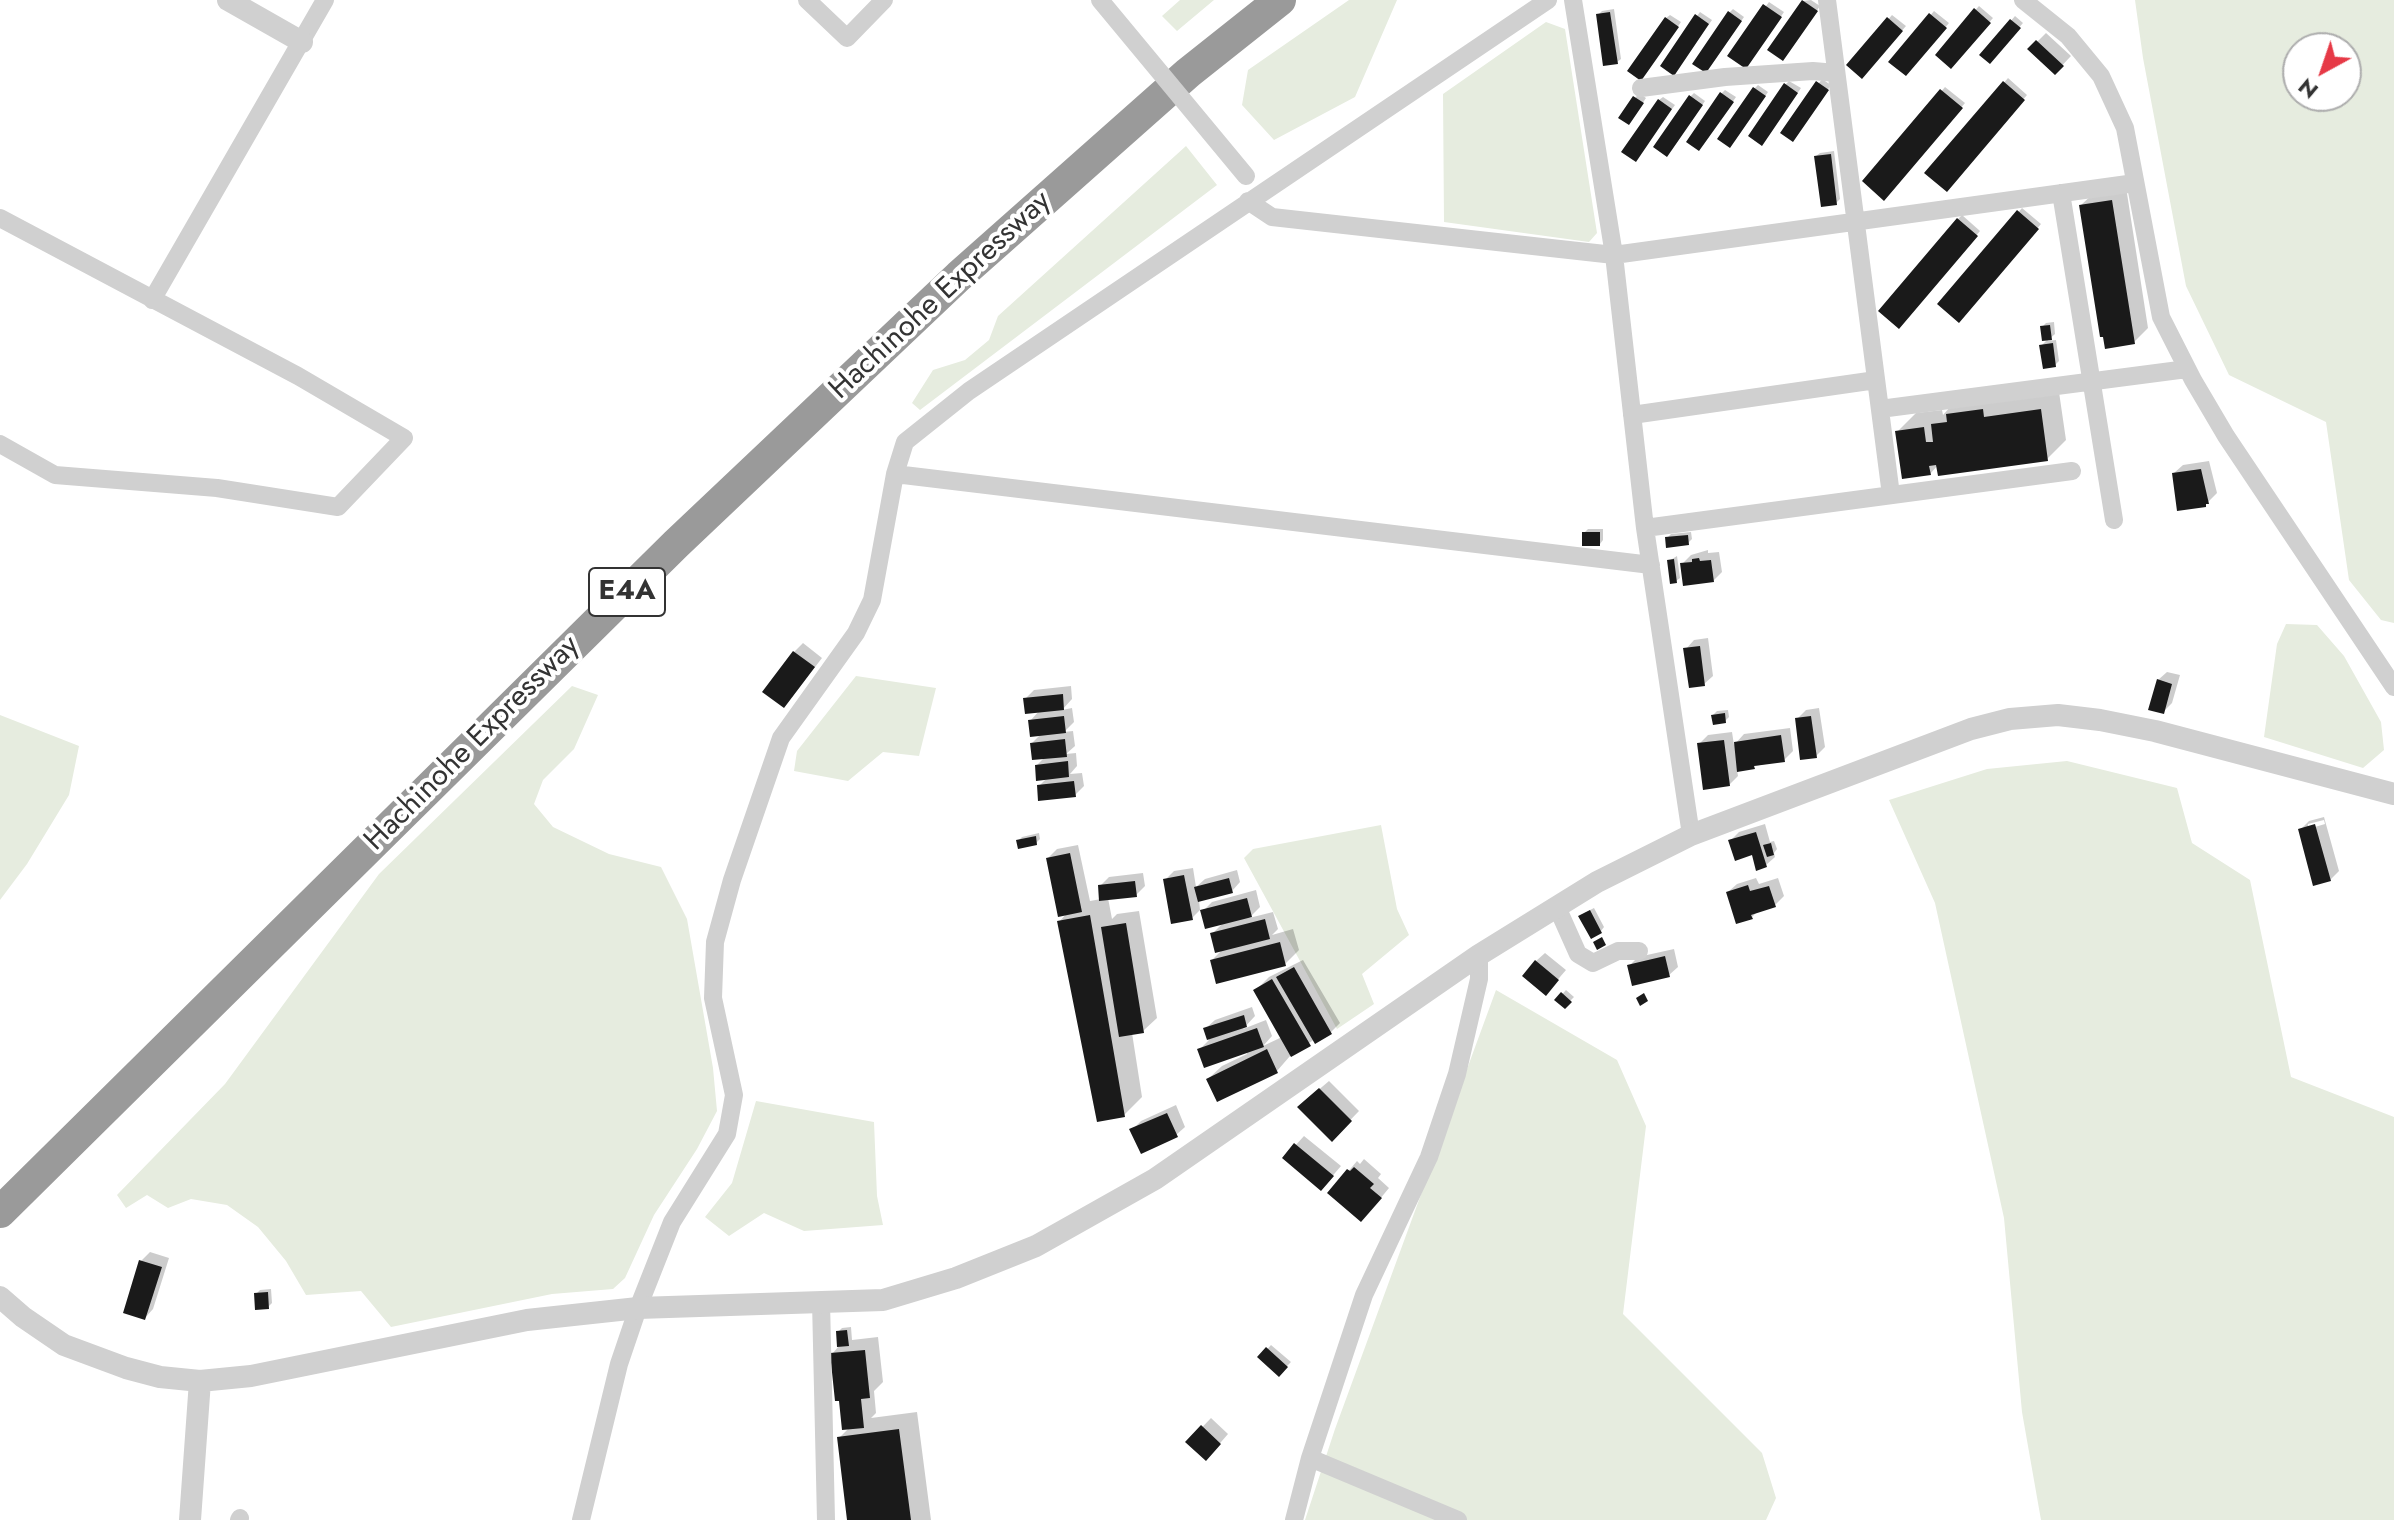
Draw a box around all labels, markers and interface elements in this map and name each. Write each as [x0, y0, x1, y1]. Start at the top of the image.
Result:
north arrow [2282, 32, 2362, 112]
text: N [2291, 71, 2325, 107]
street label: Hachinohe Expressway [823, 184, 1059, 408]
road number: E4A [589, 568, 665, 616]
street label: Hachinohe Expressway [358, 629, 588, 859]

